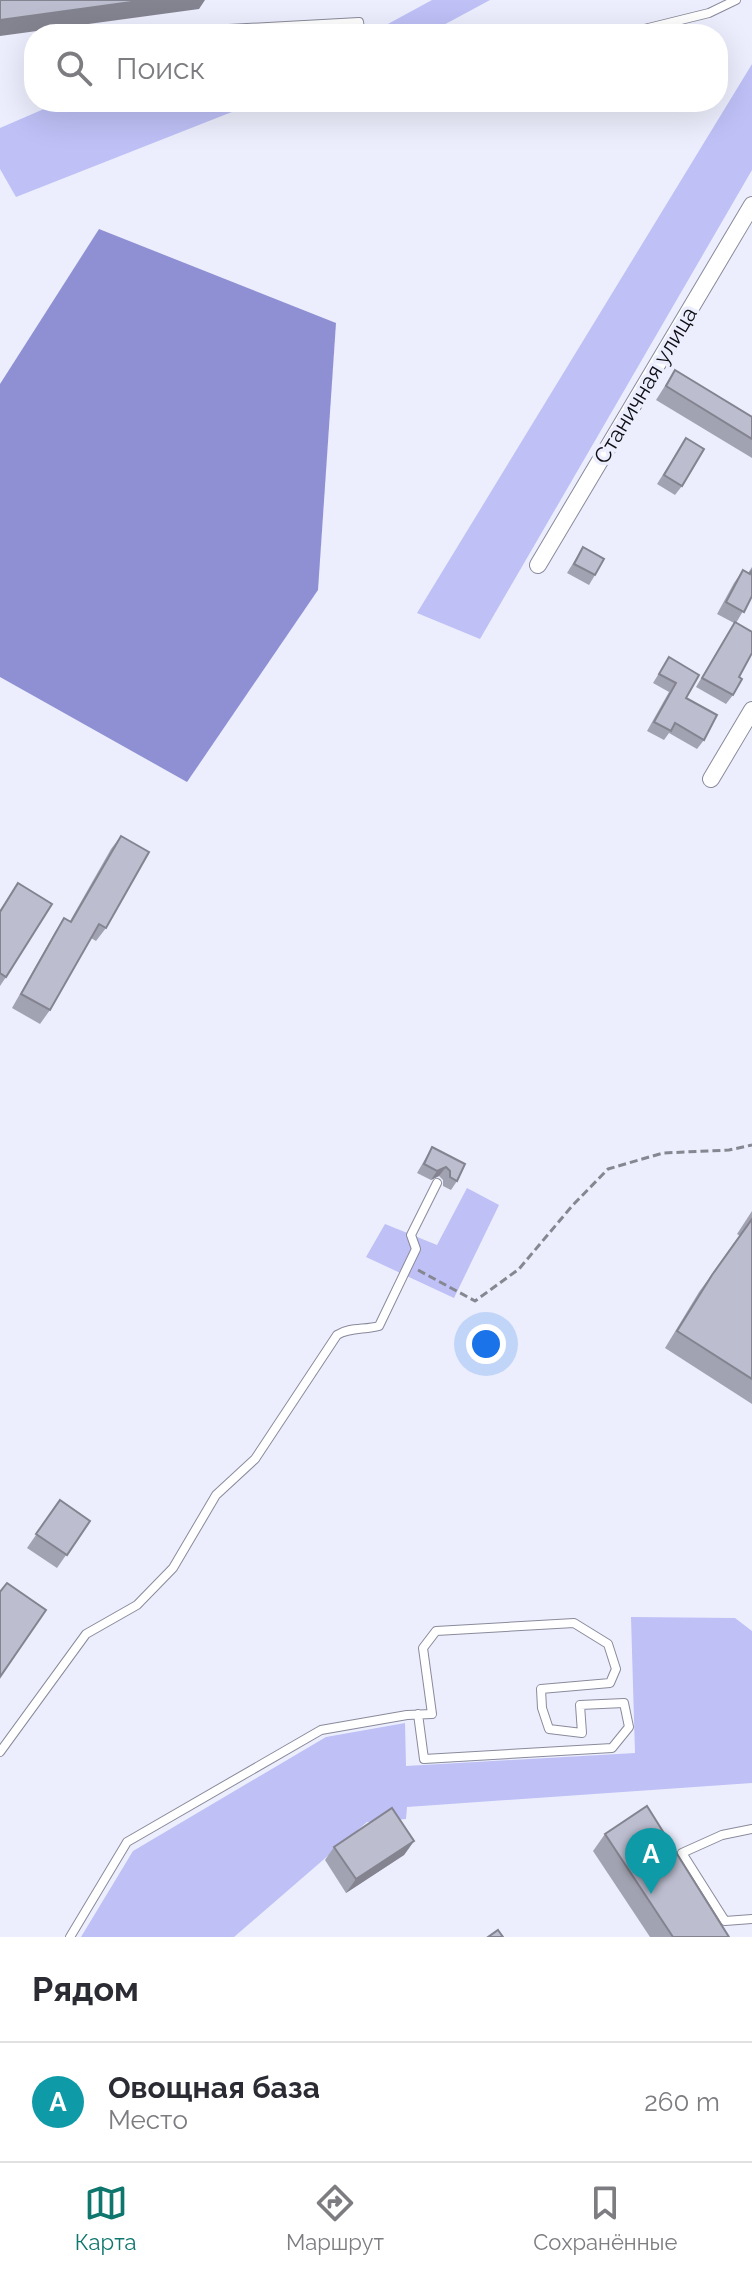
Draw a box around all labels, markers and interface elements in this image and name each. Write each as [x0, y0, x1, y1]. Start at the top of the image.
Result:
search box [24, 24, 728, 112]
icon: search [52, 46, 96, 90]
text: Поиск [116, 51, 205, 86]
street label: Станичная улица [588, 302, 702, 468]
your location [466, 1324, 506, 1364]
pin: A [625, 1828, 677, 1894]
text: Рядом [32, 1969, 139, 2009]
text: Овощная база [108, 2070, 320, 2105]
text: A [49, 2087, 67, 2117]
text: 260 m [644, 2087, 720, 2117]
text: Место [108, 2105, 188, 2135]
tab: Карта [75, 2181, 137, 2255]
tab: Маршрут [286, 2181, 384, 2255]
tab: Сохранённые [533, 2181, 677, 2255]

